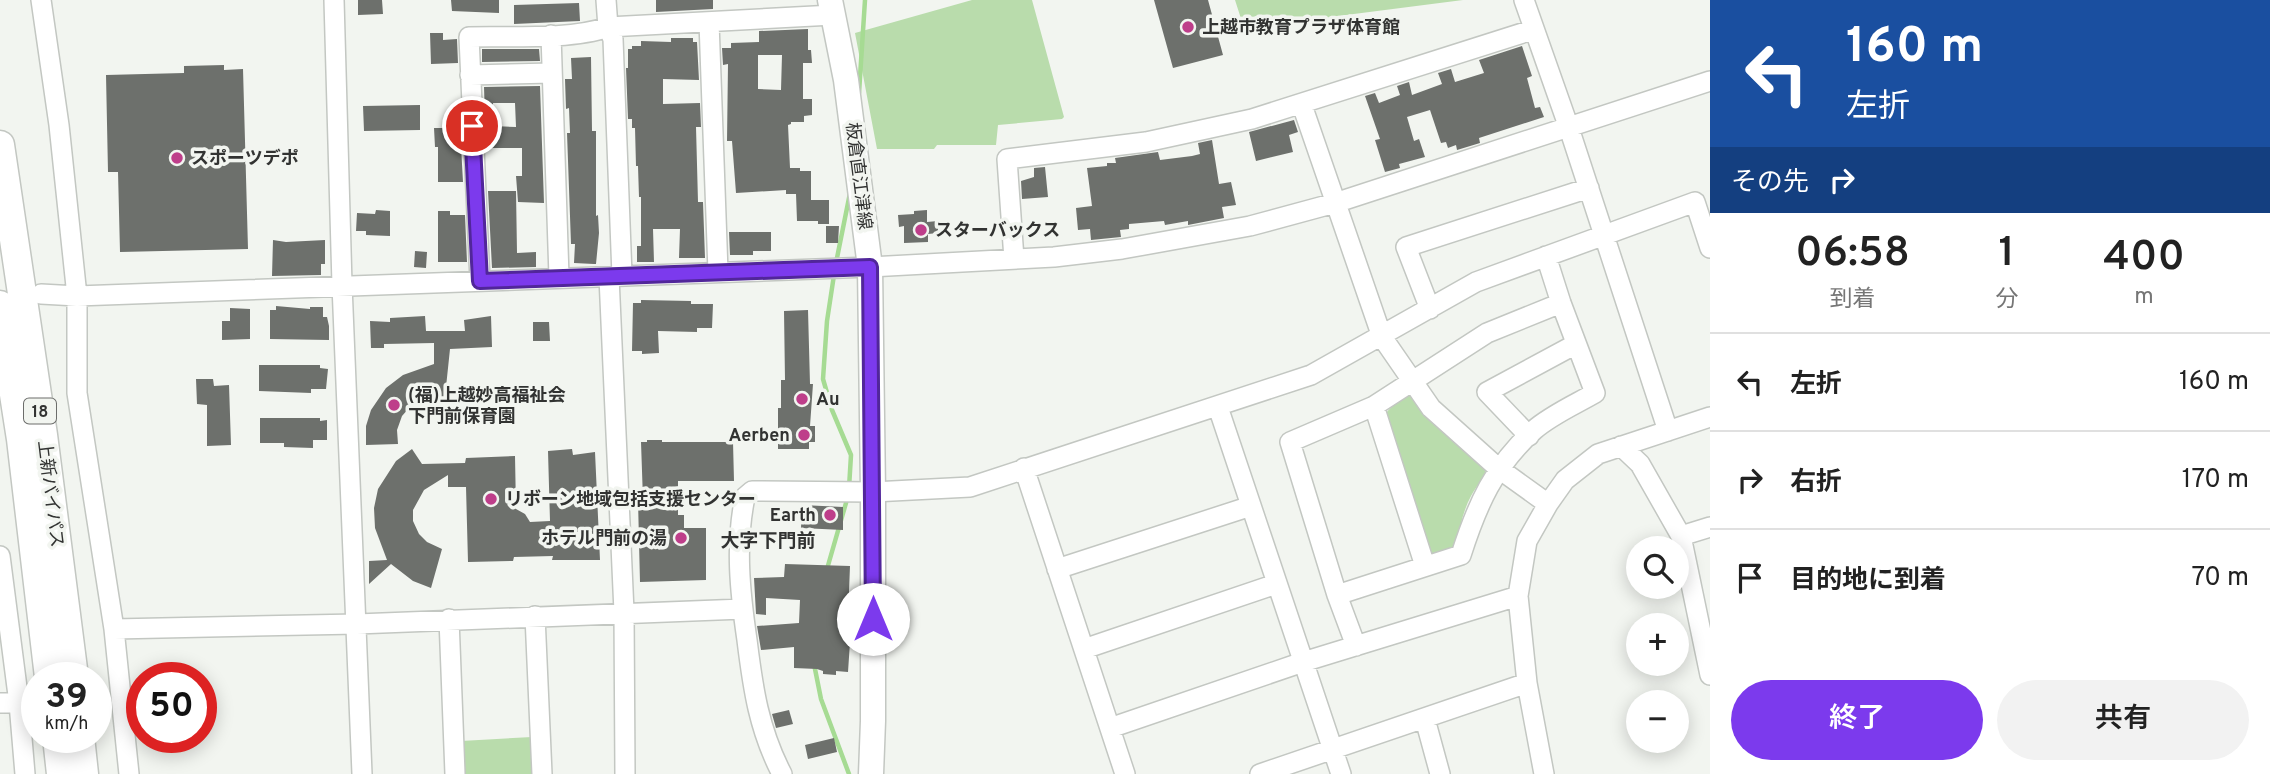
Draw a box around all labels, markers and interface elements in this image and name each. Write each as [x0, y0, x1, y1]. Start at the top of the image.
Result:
place label: 上越市教育プラザ体育館 [1202, 17, 1400, 40]
text: 160 m [1846, 18, 1983, 80]
marker: 上越市教育プラザ体育館 [1180, 19, 1196, 35]
icon: left [1731, 28, 1822, 119]
text: 左折 [1846, 88, 1910, 128]
pin [442, 96, 502, 156]
icon: arrive [453, 107, 491, 145]
street label: 板倉直江津線 [840, 121, 876, 231]
place label: スポーツデポ [191, 148, 299, 171]
marker: スポーツデポ [169, 150, 185, 166]
icon: right [1823, 161, 1861, 199]
text: その先 [1731, 167, 1809, 200]
place label: スターバックス [935, 220, 1060, 243]
marker: スターバックス [913, 222, 929, 238]
text: 06:58 [1795, 228, 1910, 281]
text: 1 [1998, 228, 2015, 281]
text: 400 [2103, 232, 2185, 285]
text: m [2134, 283, 2154, 312]
text: 到着 [1830, 286, 1876, 315]
text: 分 [1995, 286, 2018, 315]
icon: left [1731, 363, 1769, 401]
text: 160 m [2179, 366, 2249, 399]
text: 左折 [1790, 369, 1842, 402]
place label: (福)上越妙高福祉会 下門前保育園 [408, 385, 565, 429]
place label: Au [816, 389, 840, 412]
marker: Au [794, 391, 810, 407]
marker: (福)上越妙高福祉会 下門前保育園 [386, 397, 402, 413]
road number: 18 [24, 398, 56, 424]
place label: Aerben [729, 425, 790, 448]
marker: Aerben [796, 427, 812, 443]
street label: 上新バイパス [32, 439, 67, 549]
icon: right [1731, 461, 1769, 499]
text: 170 m [2182, 464, 2249, 497]
text: 右折 [1790, 467, 1842, 500]
place label: リボーン地域包括支援センター [505, 489, 756, 512]
marker: リボーン地域包括支援センター [483, 491, 499, 507]
place label: Earth [770, 505, 816, 528]
marker: Earth [822, 507, 838, 523]
place label: ホテル門前の湯 [541, 528, 667, 551]
marker: ホテル門前の湯 [673, 530, 689, 546]
district label: 大字下門前 [720, 530, 816, 554]
map controls [1626, 536, 1689, 753]
button: search [1626, 536, 1689, 599]
icon: arrive [1731, 559, 1769, 597]
text: 70 m [2191, 562, 2249, 595]
text: 目的地に到着 [1790, 565, 1946, 598]
position arrow [836, 582, 910, 656]
button: + [1626, 613, 1689, 676]
speed limit sign: 50 [126, 662, 217, 753]
text: 39 [45, 676, 88, 720]
button: 終了 [1731, 680, 1983, 760]
button: 共有 [1997, 680, 2249, 760]
button: − [1626, 690, 1689, 753]
text: km/h [45, 713, 88, 736]

